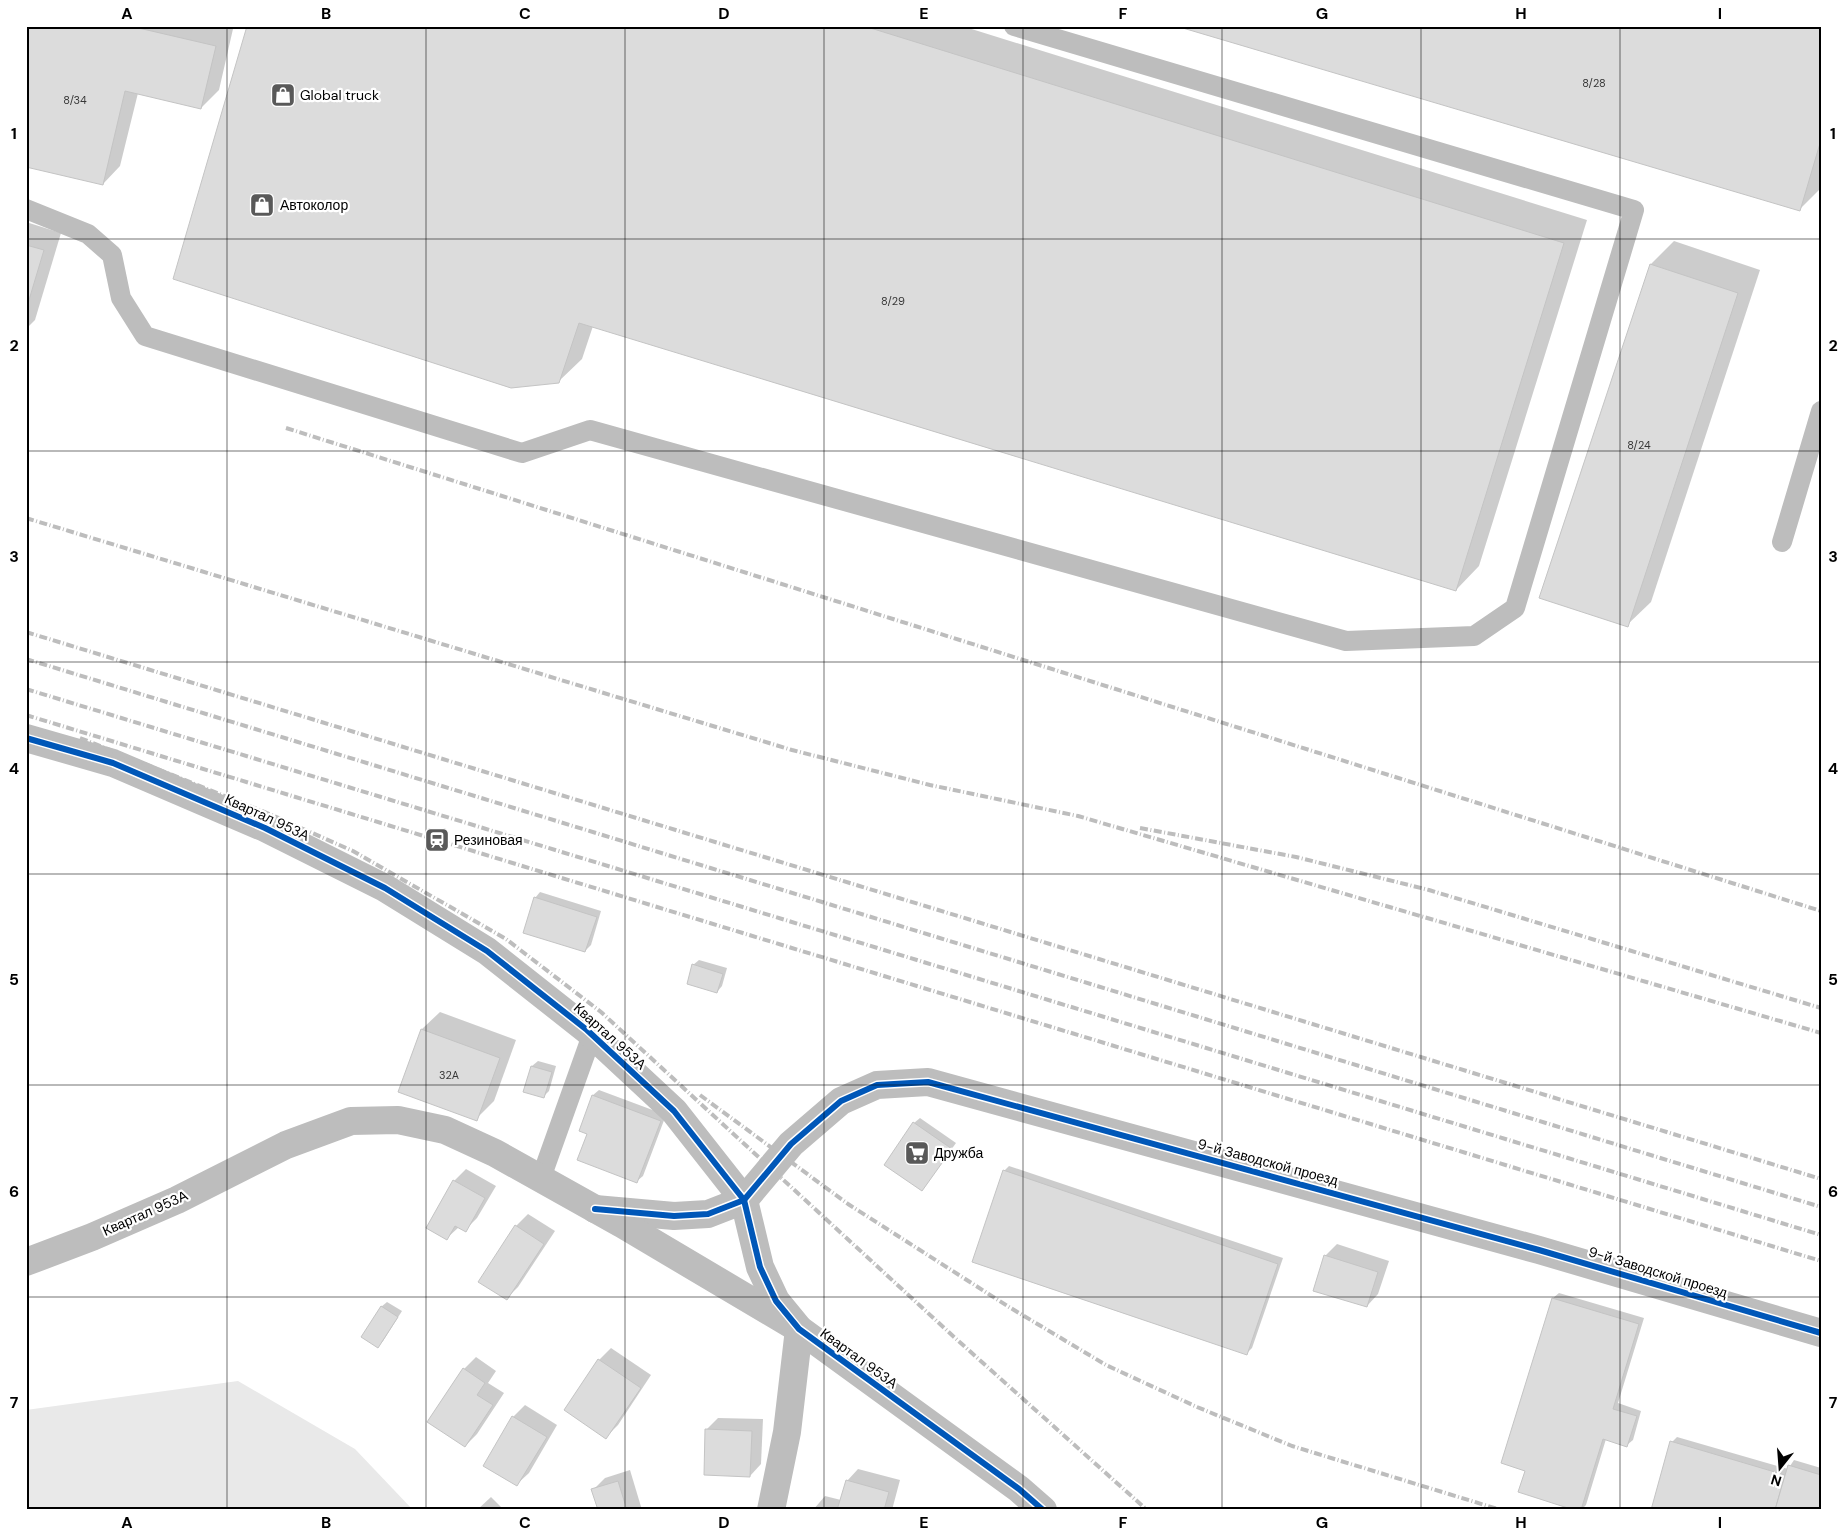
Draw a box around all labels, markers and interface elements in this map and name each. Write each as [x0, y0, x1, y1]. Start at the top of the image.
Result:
text: A [121, 3, 133, 24]
text: B [321, 3, 331, 24]
text: C [519, 3, 531, 24]
text: D [718, 3, 730, 24]
text: E [919, 3, 929, 24]
text: F [1119, 3, 1128, 24]
text: G [1316, 3, 1328, 24]
text: H [1515, 3, 1527, 24]
text: I [1718, 3, 1722, 24]
house number: 8/28 [1582, 76, 1606, 90]
shop icon: Global truck [270, 82, 296, 108]
place label: Global truck [300, 86, 379, 104]
house number: 8/34 [63, 93, 87, 107]
text: 1 [11, 123, 17, 144]
text: 1 [1830, 123, 1836, 144]
shop icon: Автоколор [249, 192, 275, 218]
place label: Автоколор [280, 196, 348, 214]
house number: 8/29 [881, 294, 905, 308]
text: 2 [9, 335, 19, 356]
text: 2 [1828, 335, 1838, 356]
house number: 8/24 [1627, 438, 1651, 452]
text: 3 [9, 546, 19, 567]
text: 3 [1828, 546, 1838, 567]
text: 4 [9, 758, 19, 779]
text: 4 [1828, 758, 1838, 779]
street label: Квартал 953А [222, 789, 313, 845]
station icon: Резиновая [424, 827, 450, 853]
place label: Резиновая [454, 831, 523, 849]
text: 5 [9, 969, 19, 990]
text: 5 [1828, 969, 1838, 990]
street label: Квартал 953А [570, 999, 651, 1074]
house number: 32A [439, 1068, 459, 1082]
street label: 9-й Заводской проезд [1196, 1135, 1340, 1189]
supermarket icon: Дружба [904, 1140, 930, 1166]
place label: Дружба [934, 1144, 983, 1162]
text: 6 [9, 1181, 19, 1202]
text: 6 [1828, 1181, 1838, 1202]
street label: Квартал 953А [100, 1186, 191, 1240]
street label: 9-й Заводской проезд [1586, 1242, 1730, 1302]
street label: Квартал 953А [817, 1324, 902, 1393]
text: 7 [10, 1392, 19, 1413]
text: 7 [1829, 1392, 1838, 1413]
north arrow [1754, 1444, 1804, 1494]
text: N [1769, 1470, 1784, 1491]
text: A [121, 1512, 133, 1533]
text: B [321, 1512, 331, 1533]
text: C [519, 1512, 531, 1533]
text: D [718, 1512, 730, 1533]
text: E [919, 1512, 929, 1533]
text: F [1119, 1512, 1128, 1533]
text: G [1316, 1512, 1328, 1533]
text: H [1515, 1512, 1527, 1533]
text: I [1718, 1512, 1722, 1533]

